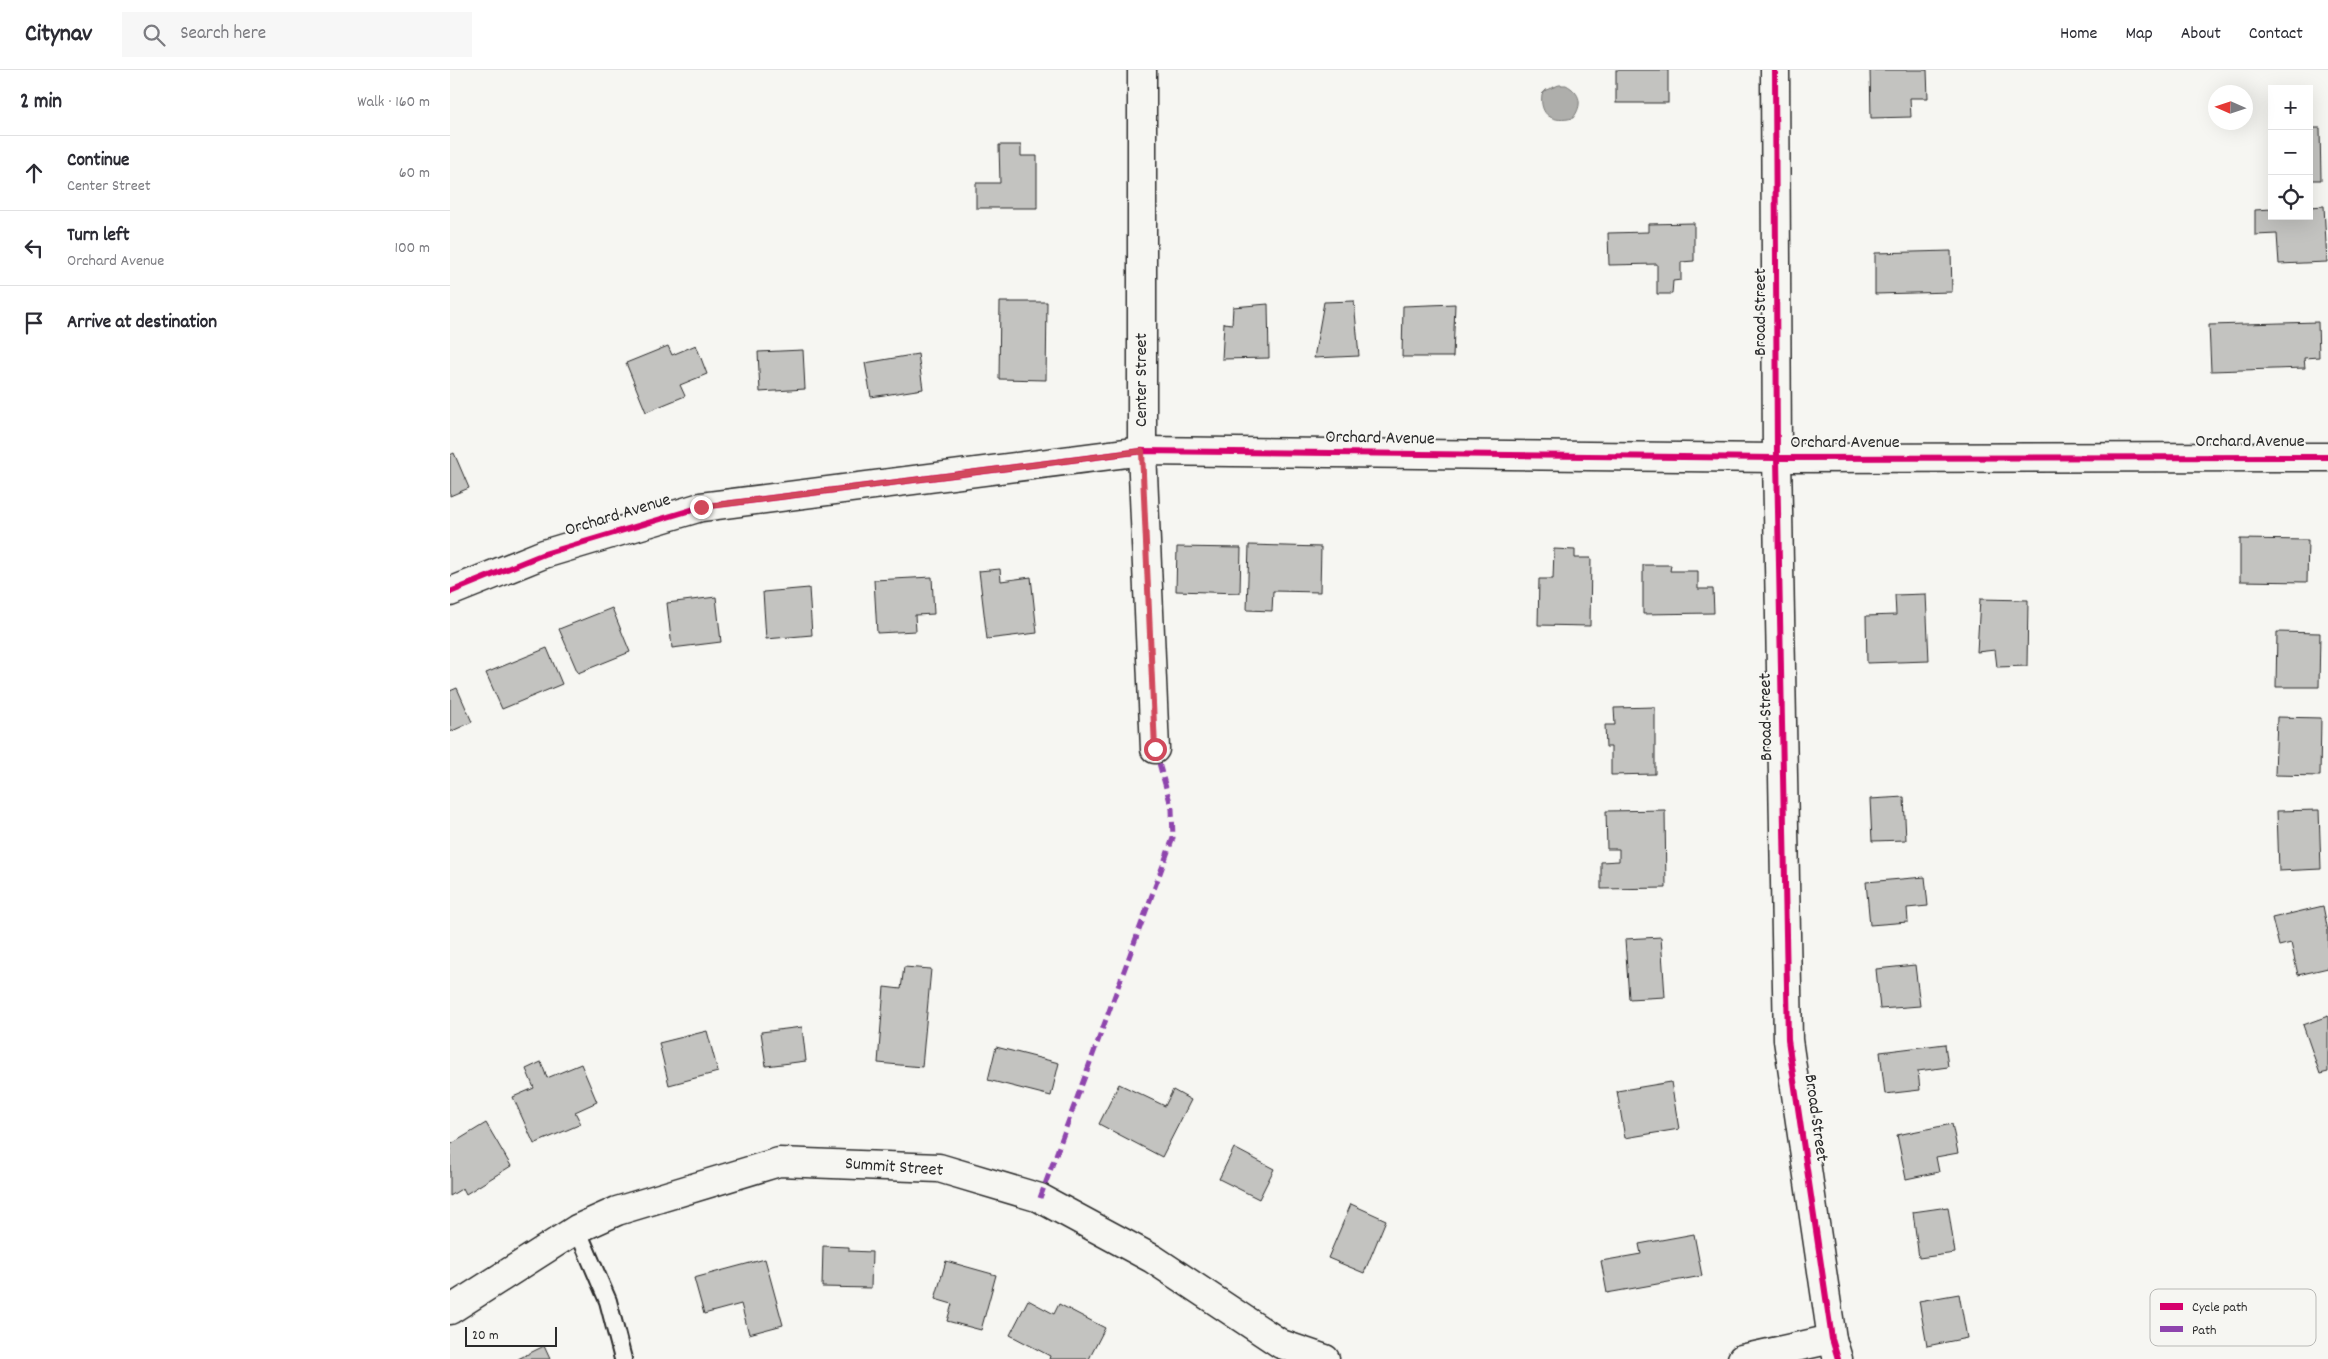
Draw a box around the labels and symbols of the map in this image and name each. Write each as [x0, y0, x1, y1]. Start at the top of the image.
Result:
north arrow [2208, 85, 2253, 130]
street label: Broad Street [1749, 268, 1774, 356]
street label: Center Street [1130, 333, 1155, 427]
street label: Orchard Avenue [1325, 426, 1435, 452]
street label: Orchard Avenue [2195, 430, 2305, 455]
street label: Orchard Avenue [1790, 431, 1900, 456]
street label: Orchard Avenue [562, 488, 674, 544]
route end [690, 496, 713, 519]
street label: Broad Street [1754, 672, 1780, 761]
route start [1144, 738, 1167, 761]
street label: Broad Street [1797, 1073, 1834, 1164]
street label: Summit Street [844, 1152, 944, 1184]
legend [2150, 1289, 2316, 1346]
text: Cycle path [2192, 1298, 2248, 1318]
text: Path [2192, 1321, 2217, 1341]
scale bar [465, 1324, 558, 1347]

